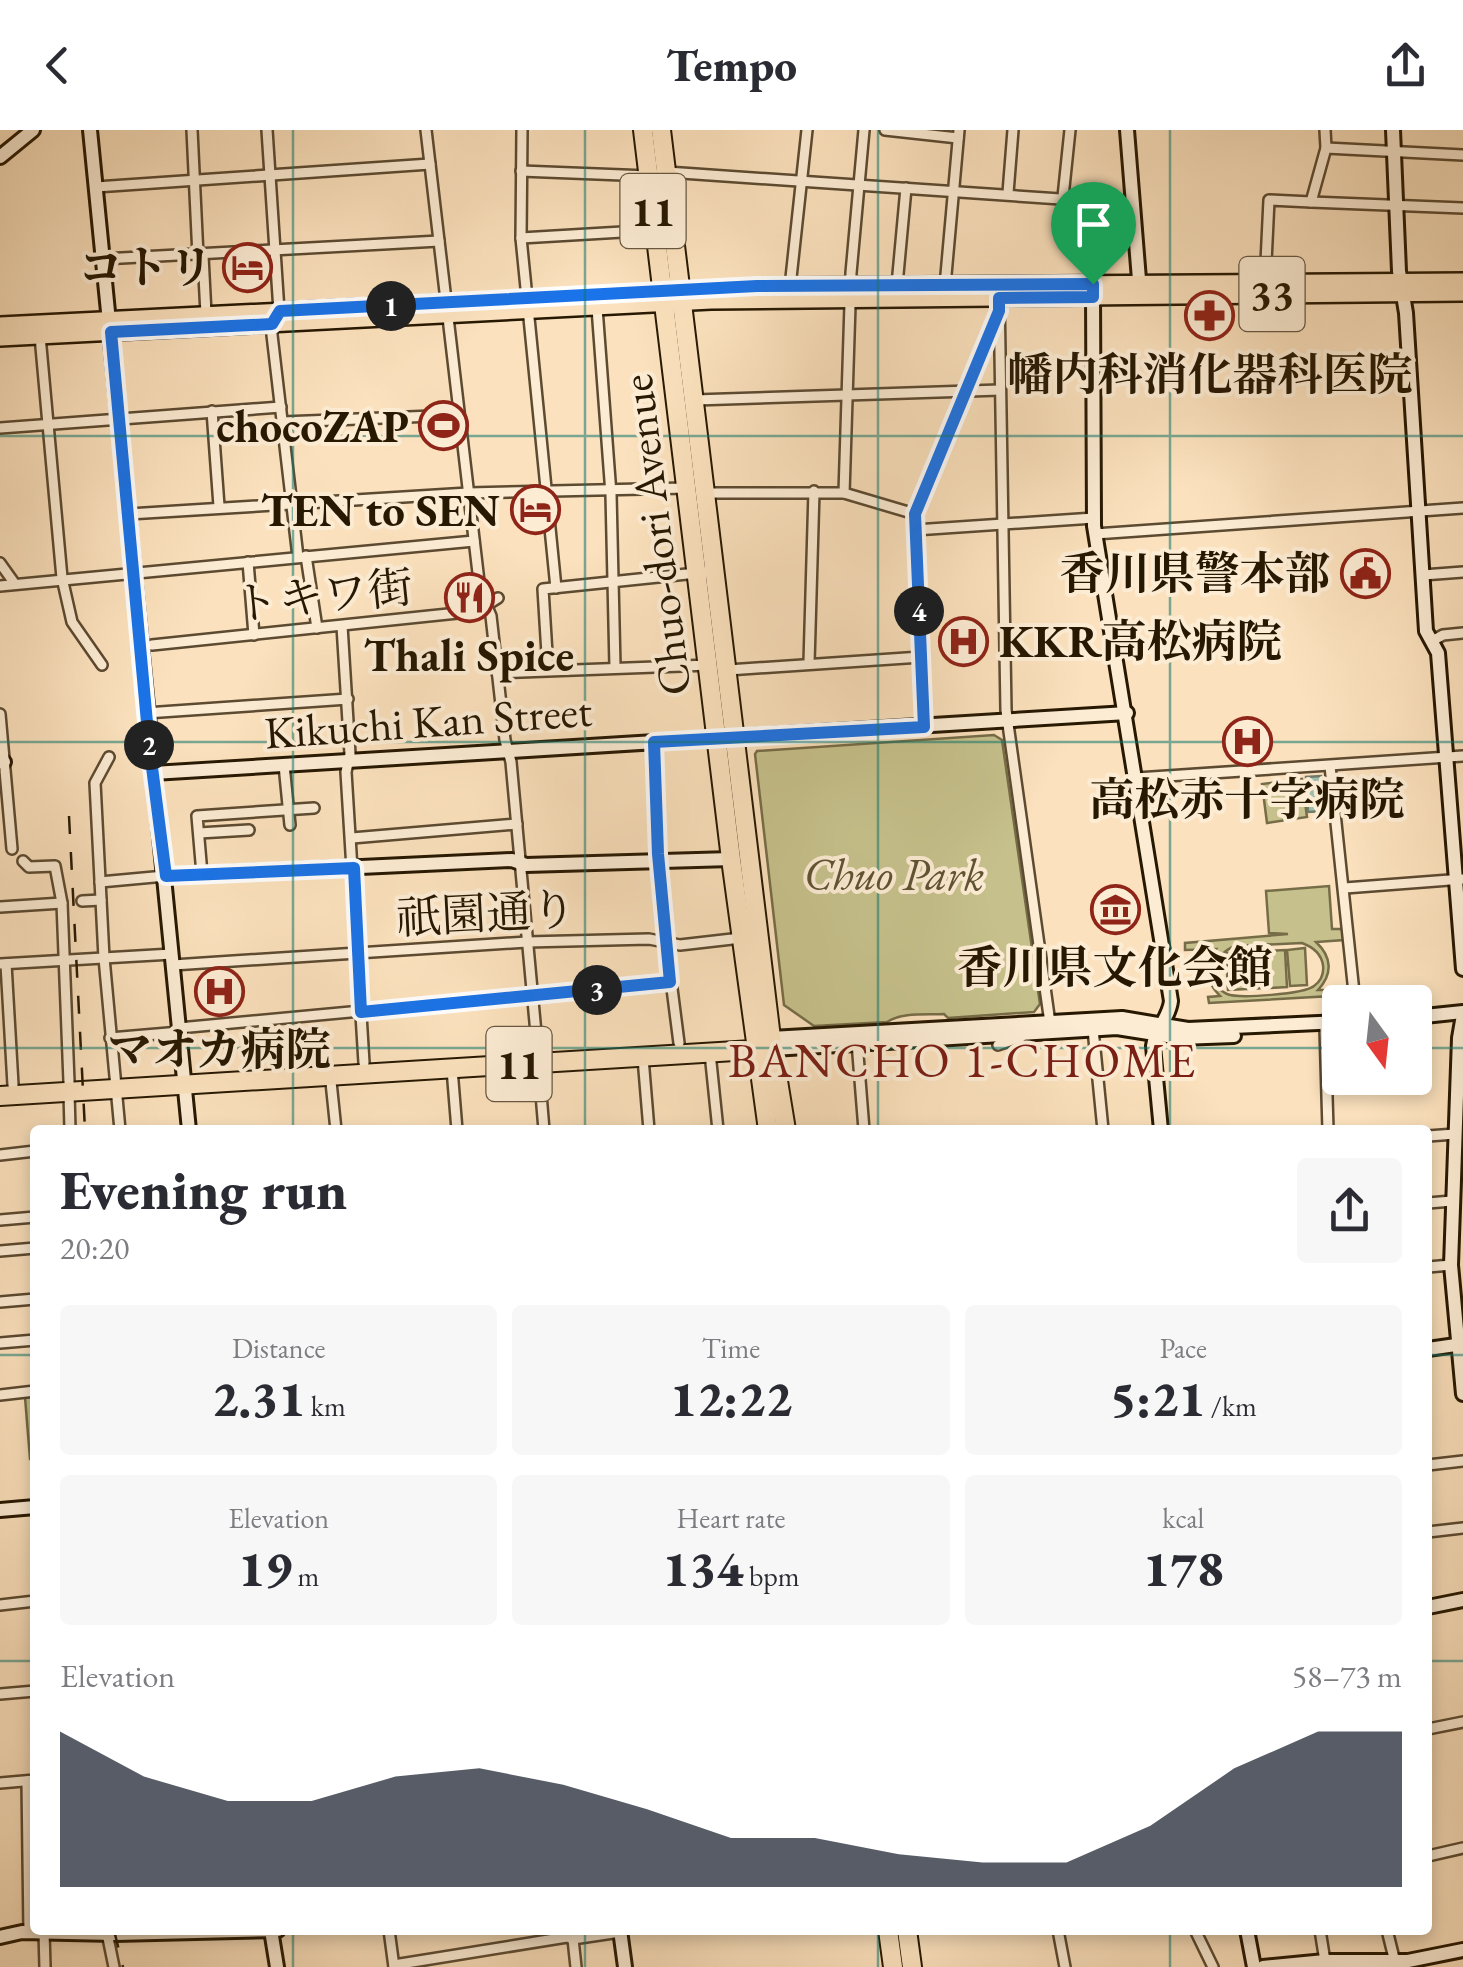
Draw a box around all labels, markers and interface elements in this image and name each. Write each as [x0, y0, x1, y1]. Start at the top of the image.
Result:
text: Tempo [666, 36, 797, 94]
icon: back [30, 38, 85, 93]
icon: share [1378, 38, 1433, 93]
road number: 11 [620, 174, 686, 248]
pin [1051, 182, 1136, 285]
icon: arrive [1066, 197, 1121, 252]
place label: コトリ [78, 238, 213, 296]
hotel icon: コトリ [222, 241, 274, 293]
road number: 33 [1240, 257, 1304, 331]
pin: 1 [366, 281, 416, 331]
text: 1 [384, 288, 398, 324]
pharmacy icon: 幡内科消化器科医院 [1184, 290, 1236, 342]
place label: 幡内科消化器科医院 [1007, 345, 1413, 403]
street label: Chuo-dori Avenue [607, 371, 703, 699]
place label: chocoZAP [216, 397, 409, 455]
sports icon: chocoZAP [418, 400, 470, 452]
place label: TEN to SEN [261, 481, 500, 539]
hotel icon: TEN to SEN [509, 484, 561, 536]
place label: 香川県警本部 [1060, 544, 1330, 602]
public building icon: 香川県警本部 [1339, 547, 1391, 599]
street label: トキワ街 [230, 557, 416, 633]
restaurant icon: Thali Spice [443, 571, 495, 623]
pin: 4 [894, 586, 944, 636]
text: 4 [912, 593, 926, 629]
place label: KKR高松病院 [999, 612, 1282, 670]
hospital icon: KKR高松病院 [938, 615, 990, 667]
place label: Thali Spice [364, 626, 574, 684]
street label: Kikuchi Kan Street [262, 681, 594, 761]
hospital icon: 高松赤十字病院 [1221, 715, 1273, 767]
pin: 2 [124, 720, 174, 770]
text: 2 [142, 727, 156, 763]
place label: 高松赤十字病院 [1089, 770, 1405, 828]
park label: Chuo Park [804, 845, 984, 903]
street label: 祇園通り [395, 879, 577, 947]
museum icon: 香川県文化会館 [1089, 883, 1141, 935]
place label: 香川県文化会館 [957, 938, 1273, 996]
hospital icon: マオカ病院 [193, 965, 245, 1017]
pin: 3 [572, 965, 622, 1015]
text: 3 [590, 972, 604, 1008]
north arrow [1322, 985, 1432, 1095]
map controls [1322, 985, 1432, 1095]
place label: マオカ病院 [107, 1020, 331, 1078]
road number: 11 [486, 1027, 552, 1101]
district label: BANCHO 1-CHOME [728, 1029, 1198, 1091]
text: Evening run [60, 1154, 347, 1225]
button: share [1297, 1158, 1402, 1263]
text: 20:20 [60, 1227, 129, 1269]
text: Distance [232, 1330, 325, 1366]
text: Time [702, 1330, 760, 1366]
text: Pace [1160, 1330, 1207, 1366]
text: 2.31 [212, 1366, 305, 1431]
text: 12:22 [670, 1366, 792, 1431]
text: 5:21 [1110, 1366, 1205, 1431]
text: km [305, 1388, 346, 1424]
text: /km [1205, 1388, 1257, 1424]
text: Elevation [228, 1500, 329, 1536]
text: Heart rate [677, 1500, 785, 1536]
text: kcal [1162, 1500, 1204, 1536]
text: 19 [238, 1536, 292, 1601]
text: 134 [662, 1536, 743, 1601]
text: 178 [1143, 1536, 1224, 1601]
text: m [292, 1558, 319, 1594]
text: bpm [743, 1558, 800, 1594]
text: Elevation [60, 1655, 175, 1697]
text: 58–73 m [1292, 1655, 1402, 1697]

